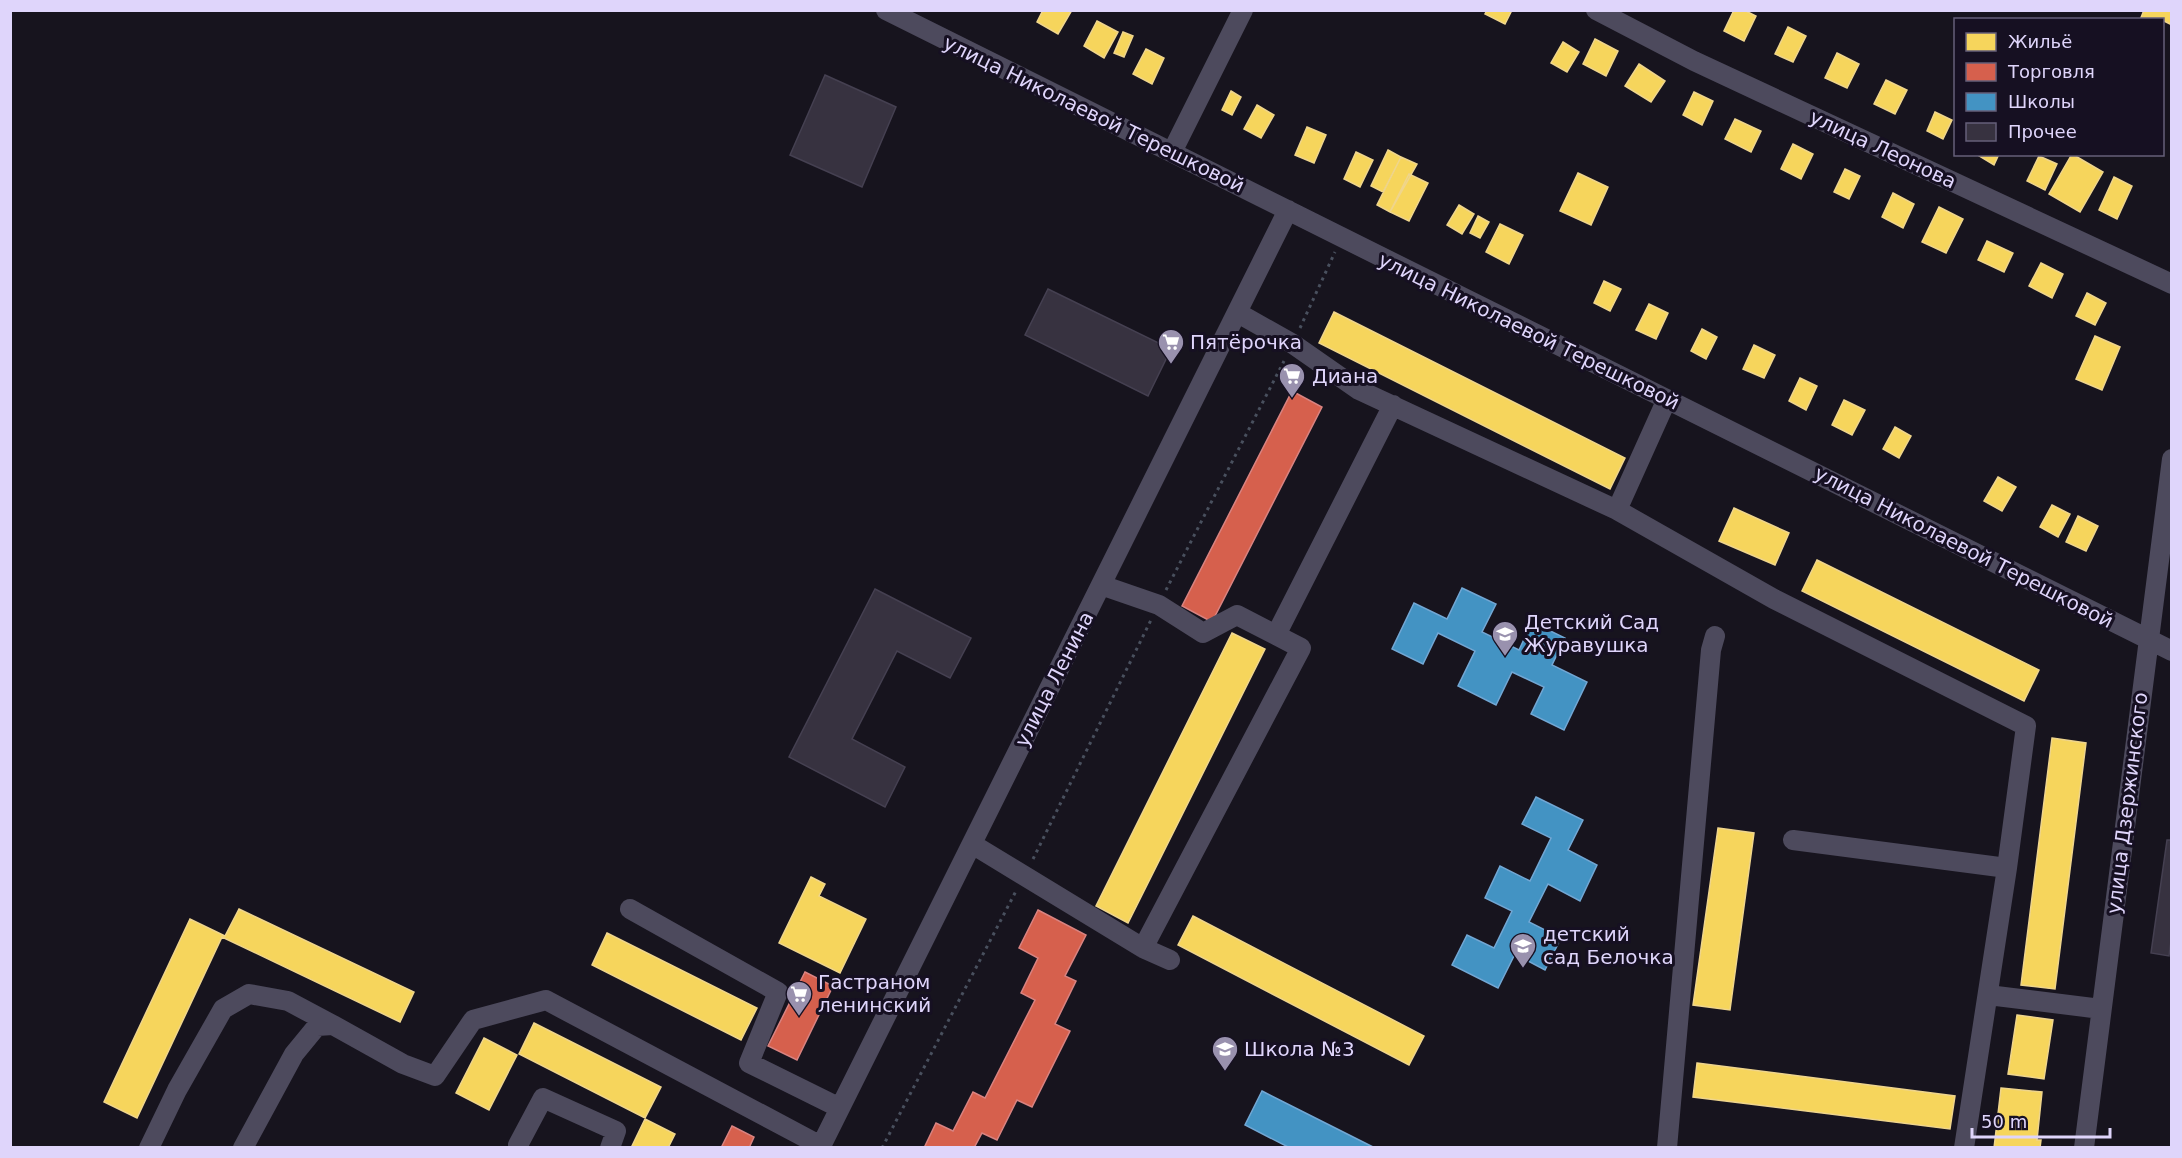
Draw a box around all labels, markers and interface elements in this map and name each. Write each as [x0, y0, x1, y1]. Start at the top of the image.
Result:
legend [1954, 18, 2164, 156]
street label: улица Николаевой Терешковой [939, 30, 1249, 198]
text: Жильё [2008, 31, 2072, 52]
text: Торговля [2007, 61, 2095, 82]
text: Школы [2008, 91, 2075, 112]
street label: улица Леонова [1806, 105, 1960, 193]
text: Прочее [2008, 121, 2077, 142]
street label: улица Николаевой Терешковой [1374, 247, 1684, 415]
supermarket icon: Пятёрочка [1156, 327, 1186, 365]
place label: Пятёрочка [1190, 330, 1302, 354]
supermarket icon: Диана [1277, 361, 1307, 399]
place label: Диана [1312, 364, 1378, 388]
street label: улица Николаевой Терешковой [1811, 461, 2117, 633]
street label: улица Ленина [1010, 607, 1098, 751]
place label: Детский Сад Журавушка [1524, 610, 1659, 657]
school or university icon: Детский Сад Журавушка [1490, 619, 1520, 657]
street label: улица Дзержинского [2101, 691, 2153, 915]
place label: детский сад Белочка [1543, 922, 1674, 969]
school or university icon: детский сад Белочка [1508, 931, 1538, 969]
place label: Гастраном ленинский [818, 970, 931, 1017]
supermarket icon: Гастраном ленинский [784, 979, 814, 1017]
school or university icon: Школа №3 [1210, 1034, 1240, 1072]
place label: Школа №3 [1244, 1037, 1355, 1061]
scale bar [1972, 1101, 2110, 1139]
text: 50 m [1981, 1111, 2027, 1132]

